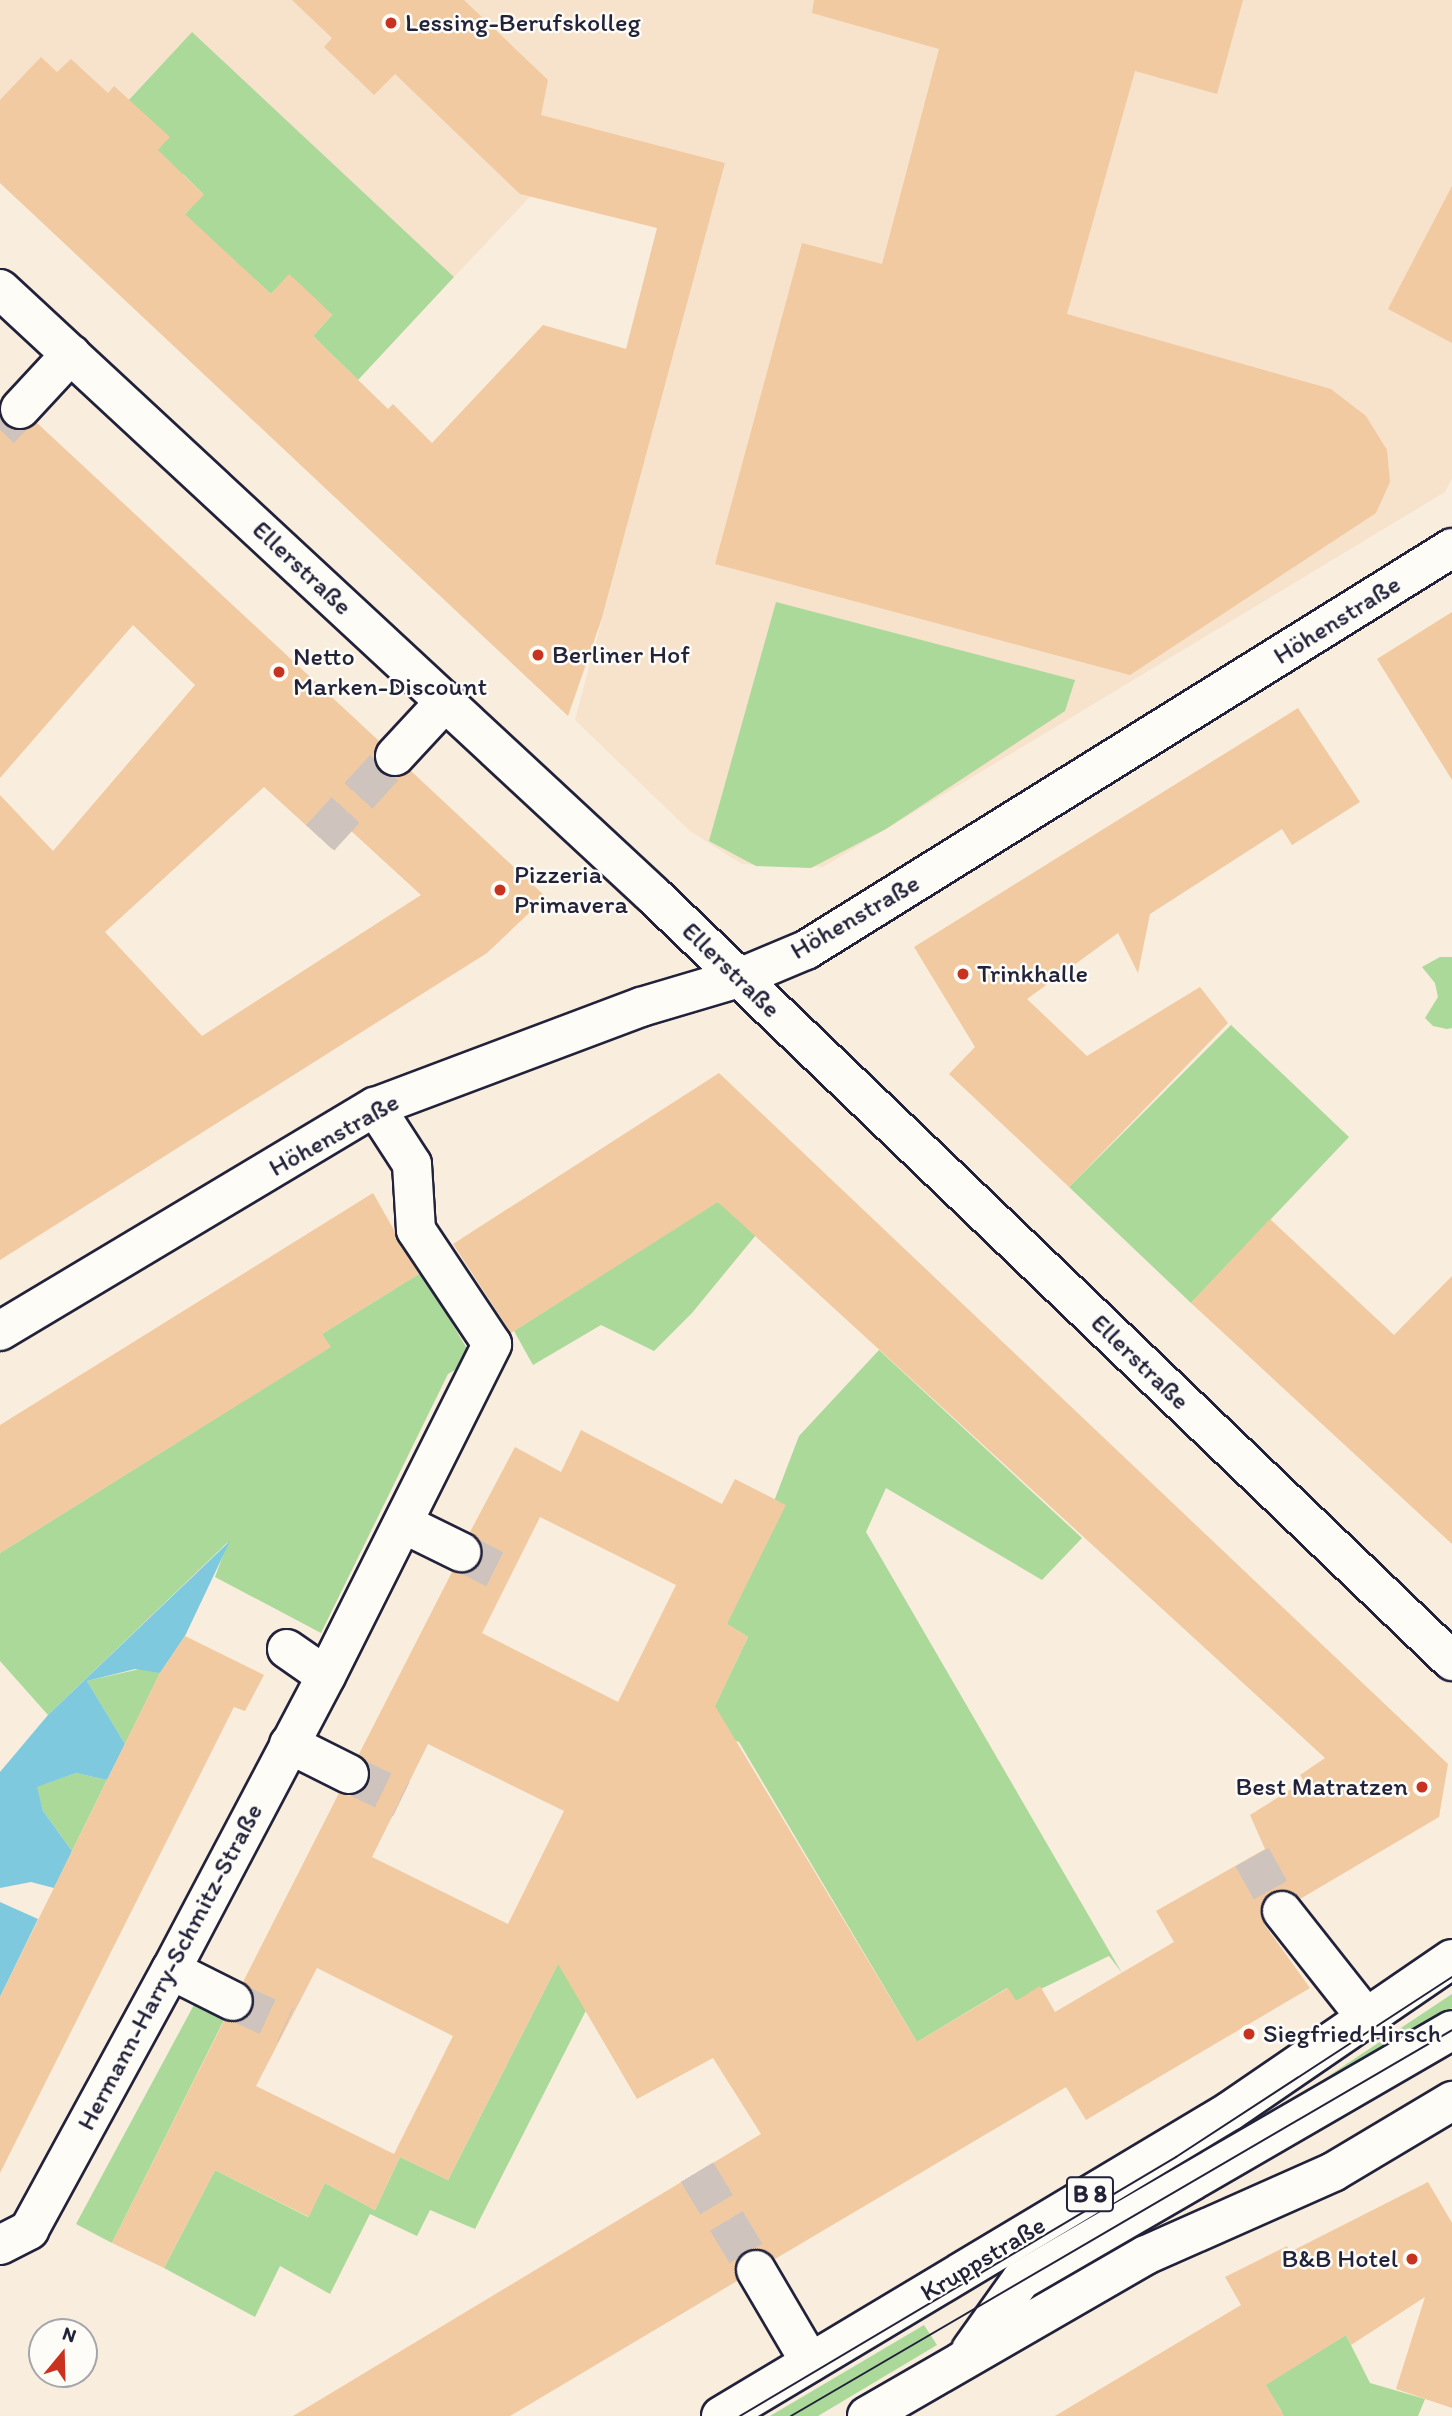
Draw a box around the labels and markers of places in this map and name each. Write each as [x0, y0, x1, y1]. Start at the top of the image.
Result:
place label: Lessing-Berufskolleg [405, 7, 641, 39]
marker: Lessing-Berufskolleg [383, 15, 399, 31]
place label: Berliner Hof [552, 639, 690, 671]
place label: Netto Marken-Discount [293, 641, 487, 702]
marker: Berliner Hof [530, 647, 546, 663]
marker: Netto Marken-Discount [271, 664, 287, 680]
place label: Pizzeria Primavera [514, 859, 628, 920]
marker: Pizzeria Primavera [492, 882, 508, 898]
place label: Trinkhalle [977, 958, 1088, 990]
marker: Trinkhalle [955, 966, 971, 982]
place label: Best Matratzen [1237, 1771, 1408, 1803]
marker: Best Matratzen [1414, 1779, 1430, 1795]
place label: Siegfried Hirsch [1263, 2018, 1442, 2050]
marker: Siegfried Hirsch [1241, 2026, 1257, 2042]
place label: B&B Hotel [1281, 2243, 1398, 2275]
marker: B&B Hotel [1404, 2251, 1420, 2267]

